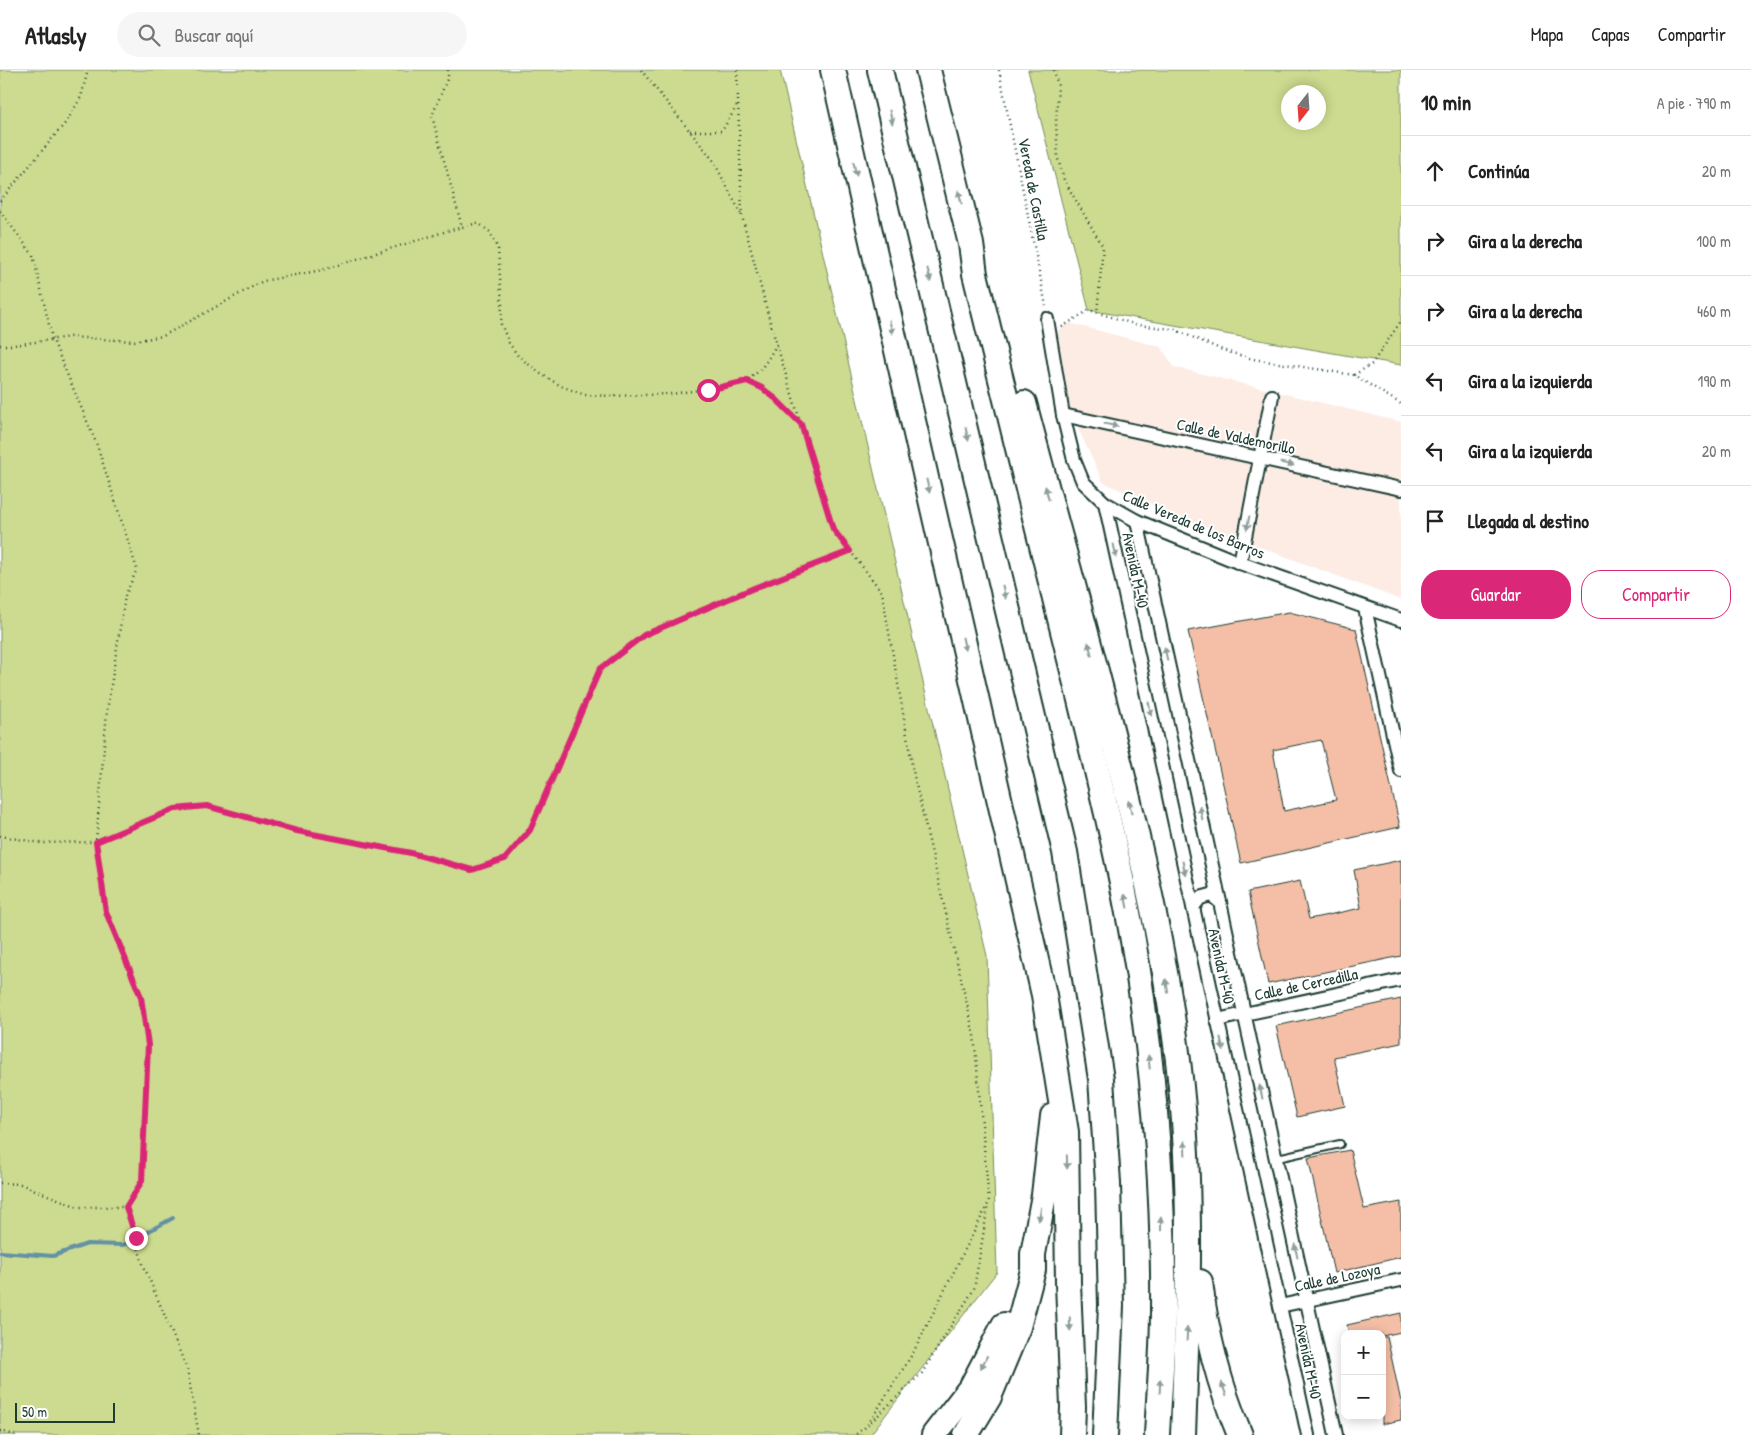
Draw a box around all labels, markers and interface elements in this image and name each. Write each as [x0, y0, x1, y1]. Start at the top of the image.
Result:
search box [117, 12, 467, 57]
text: Atlasly [25, 19, 87, 51]
icon: search [135, 21, 163, 49]
text: Buscar aquí [175, 22, 254, 48]
text: Mapa [1531, 22, 1563, 47]
text: Capas [1591, 22, 1630, 47]
text: Compartir [1658, 22, 1726, 47]
north arrow [1281, 85, 1326, 130]
text: 10 min [1421, 88, 1471, 117]
text: A pie · 790 m [1657, 92, 1731, 114]
one-way arrow [887, 110, 895, 125]
street label: Vereda de Castilla [1013, 136, 1055, 242]
icon: ahead [1421, 157, 1449, 185]
text: Continúa [1468, 158, 1529, 184]
text: 20 m [1702, 160, 1731, 182]
one-way arrow [851, 161, 859, 176]
one-way arrow [955, 189, 963, 204]
icon: right [1421, 227, 1449, 255]
text: Gira a la derecha [1468, 228, 1582, 254]
text: 100 m [1696, 230, 1731, 252]
one-way arrow [925, 268, 933, 283]
icon: right [1421, 297, 1449, 325]
text: Gira a la derecha [1468, 298, 1582, 324]
text: 460 m [1697, 300, 1731, 322]
one-way arrow [888, 320, 896, 336]
icon: left [1421, 367, 1449, 395]
text: Gira a la izquierda [1468, 368, 1592, 394]
text: 190 m [1698, 370, 1731, 392]
route start [697, 379, 720, 402]
street label: Calle de Valdemorillo [1175, 413, 1298, 459]
one-way arrow [1103, 421, 1118, 429]
one-way arrow [963, 426, 971, 441]
icon: left [1421, 437, 1449, 465]
text: Gira a la izquierda [1468, 438, 1592, 464]
text: 20 m [1702, 440, 1731, 462]
one-way arrow [1279, 460, 1294, 468]
one-way arrow [924, 478, 932, 493]
street label: Calle Vereda de los Barros [1120, 484, 1268, 564]
one-way arrow [1043, 485, 1051, 500]
icon: arrive [1421, 507, 1449, 535]
text: Llegada al destino [1468, 508, 1589, 534]
one-way arrow [1243, 516, 1251, 532]
street label: Avenida M-40 [1117, 530, 1155, 610]
one-way arrow [1111, 543, 1119, 558]
button: Guardar [1421, 570, 1571, 619]
button: Compartir [1581, 570, 1731, 619]
one-way arrow [1000, 584, 1008, 599]
one-way arrow [960, 637, 968, 652]
one-way arrow [1085, 642, 1093, 657]
one-way arrow [1162, 647, 1170, 662]
one-way arrow [1146, 702, 1154, 717]
one-way arrow [1126, 799, 1134, 814]
one-way arrow [1197, 806, 1205, 821]
one-way arrow [1181, 861, 1189, 877]
one-way arrow [1121, 893, 1129, 909]
street label: Avenida M-40 [1203, 926, 1241, 1006]
street label: Calle de Cercedilla [1252, 962, 1360, 1006]
one-way arrow [1163, 978, 1171, 994]
one-way arrow [1219, 1037, 1227, 1053]
one-way arrow [1145, 1054, 1153, 1070]
one-way arrow [1257, 1084, 1265, 1099]
one-way arrow [1181, 1140, 1189, 1156]
one-way arrow [1063, 1154, 1071, 1170]
one-way arrow [1036, 1207, 1044, 1223]
one-way arrow [1157, 1216, 1165, 1232]
route end [125, 1227, 148, 1250]
one-way arrow [1291, 1242, 1299, 1258]
street label: Calle de Lozoya [1292, 1257, 1382, 1297]
one-way arrow [1066, 1317, 1074, 1333]
street label: Avenida M-40 [1290, 1321, 1328, 1401]
one-way arrow [1183, 1326, 1191, 1342]
map controls [1341, 1330, 1386, 1420]
button: + [1341, 1330, 1386, 1375]
one-way arrow [980, 1355, 988, 1369]
button: − [1341, 1375, 1386, 1420]
one-way arrow [1156, 1378, 1164, 1394]
one-way arrow [1220, 1381, 1228, 1396]
scale bar [15, 1400, 115, 1423]
text: 50 m [22, 1402, 47, 1421]

